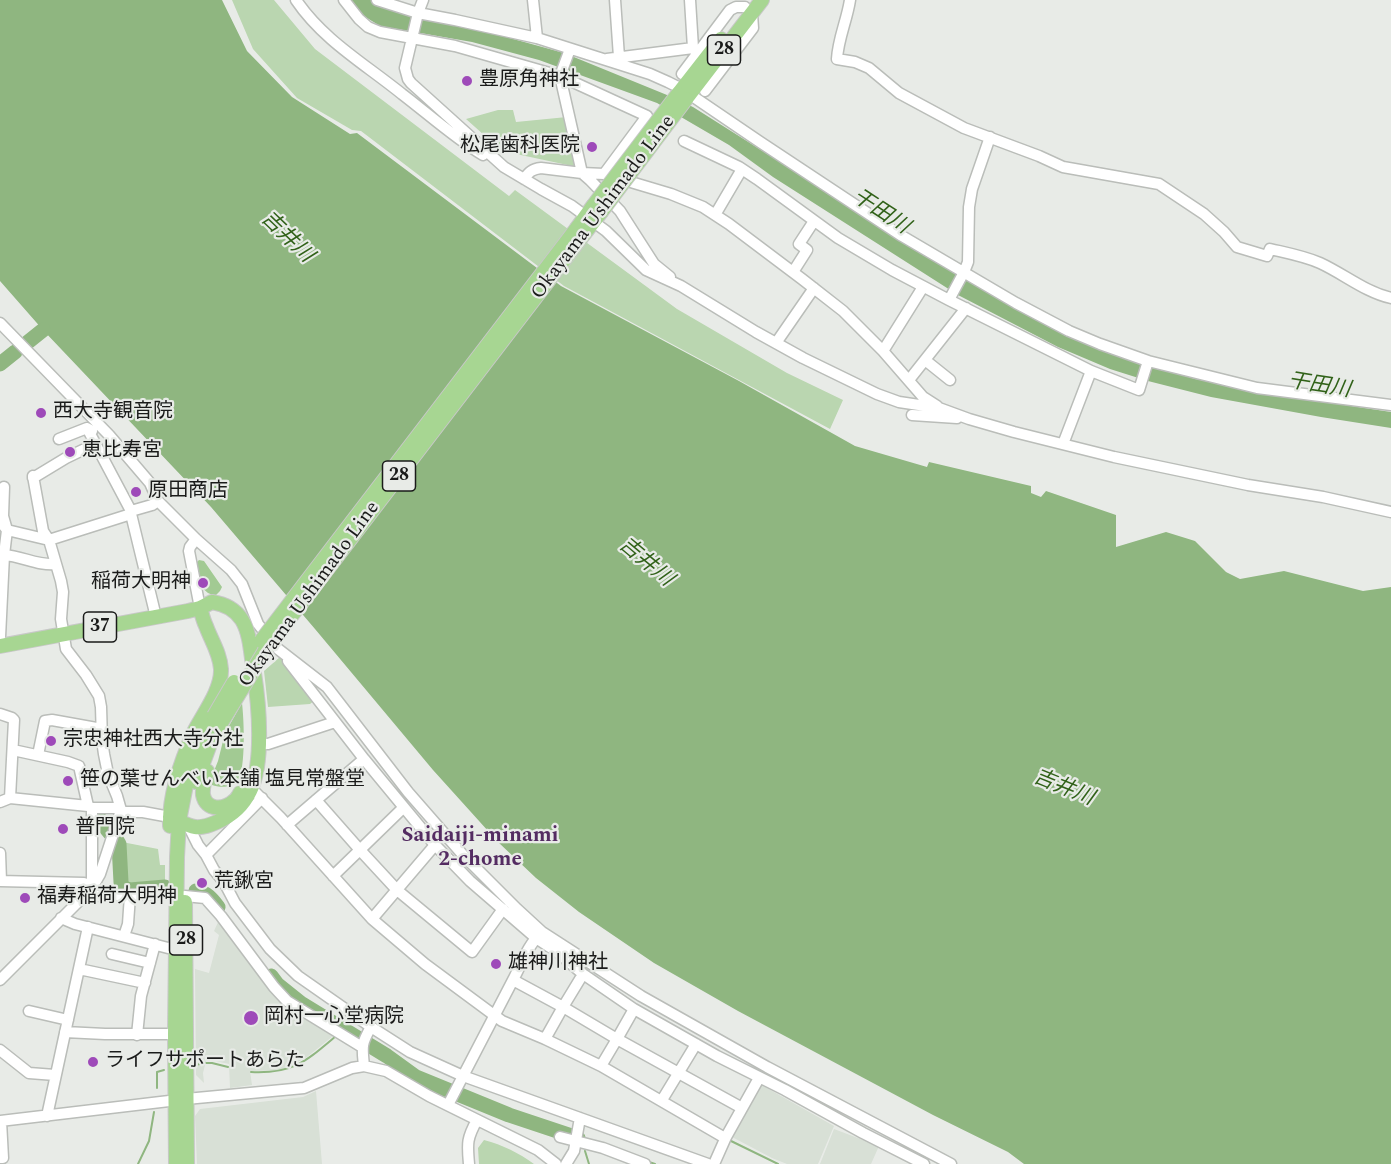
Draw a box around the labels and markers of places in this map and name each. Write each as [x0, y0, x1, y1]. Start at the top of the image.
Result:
place label: 豊原角神社 [479, 69, 579, 93]
marker: 豊原角神社 [460, 74, 474, 88]
place label: 松尾歯科医院 [460, 135, 580, 159]
marker: 松尾歯科医院 [585, 140, 599, 154]
place label: 西大寺観音院 [53, 401, 173, 425]
marker: 西大寺観音院 [34, 406, 48, 420]
place label: 恵比寿宮 [82, 440, 162, 464]
marker: 恵比寿宮 [63, 445, 77, 459]
place label: 原田商店 [148, 480, 228, 504]
marker: 原田商店 [129, 485, 143, 499]
place label: 稲荷大明神 [91, 571, 191, 595]
marker: 稲荷大明神 [196, 576, 210, 590]
place label: 宗忠神社西大寺分社 [63, 729, 243, 753]
marker: 宗忠神社西大寺分社 [44, 734, 58, 748]
place label: 笹の葉せんべい本舗 塩見常盤堂 [80, 769, 365, 793]
marker: 笹の葉せんべい本舗 塩見常盤堂 [61, 774, 75, 788]
place label: 普門院 [75, 817, 135, 841]
marker: 普門院 [56, 822, 70, 836]
place label: 荒鍬宮 [214, 871, 274, 895]
marker: 荒鍬宮 [195, 876, 209, 890]
place label: 福寿稲荷大明神 [37, 886, 177, 910]
marker: 福寿稲荷大明神 [18, 891, 32, 905]
place label: 雄神川神社 [508, 952, 608, 976]
marker: 雄神川神社 [489, 957, 503, 971]
place label: 岡村一心堂病院 [264, 1006, 404, 1030]
marker: 岡村一心堂病院 [242, 1009, 260, 1027]
place label: ライフサポートあらた [105, 1050, 305, 1074]
marker: ライフサポートあらた [86, 1055, 100, 1069]

